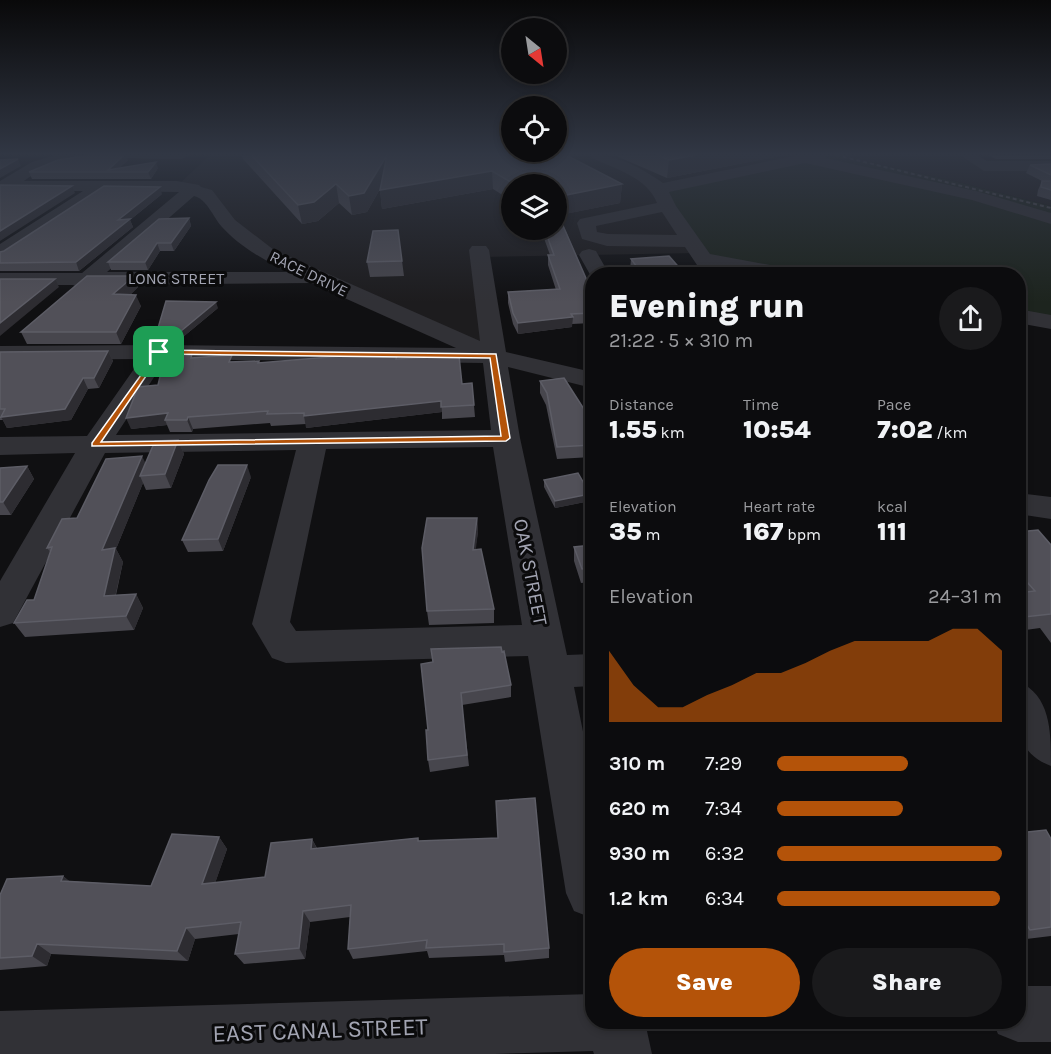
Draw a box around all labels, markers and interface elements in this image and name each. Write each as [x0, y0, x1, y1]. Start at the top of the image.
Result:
north arrow [501, 18, 567, 84]
map controls [501, 18, 567, 240]
button: locate [501, 96, 567, 162]
button: layers [501, 174, 567, 240]
street label: RACE DRIVE [267, 246, 351, 300]
street label: LONG STREET [128, 269, 224, 288]
text: Evening run [609, 287, 805, 325]
button: share [939, 287, 1002, 350]
pin [133, 326, 184, 377]
text: 21:22 · 5 × 310 m [609, 329, 753, 352]
icon: arrive [142, 335, 175, 368]
text: Distance [609, 395, 674, 414]
text: Time [743, 395, 779, 414]
text: Pace [877, 395, 911, 414]
text: 1.55 [609, 414, 657, 445]
text: 10:54 [743, 414, 811, 445]
text: 7:02 [877, 414, 933, 445]
text: km [657, 423, 685, 442]
text: /km [933, 423, 967, 442]
text: Elevation [609, 497, 677, 516]
text: Heart rate [743, 497, 815, 516]
text: kcal [877, 497, 908, 516]
text: 35 [609, 516, 642, 547]
text: 167 [743, 516, 783, 547]
text: 111 [877, 516, 907, 547]
street label: OAK STREET [509, 517, 552, 627]
text: m [642, 525, 660, 544]
text: bpm [783, 525, 821, 544]
text: Elevation [609, 585, 694, 608]
text: 24–31 m [928, 585, 1002, 608]
text: 310 m [609, 752, 665, 775]
text: 7:29 [705, 752, 742, 775]
text: 620 m [609, 797, 670, 820]
text: 7:34 [705, 797, 742, 820]
text: 930 m [609, 842, 670, 865]
text: 6:32 [705, 842, 744, 865]
text: 1.2 km [609, 887, 668, 910]
text: 6:34 [705, 887, 744, 910]
button: Save [609, 948, 800, 1017]
button: Share [812, 948, 1002, 1017]
street label: EAST CANAL STREET [212, 1012, 428, 1048]

